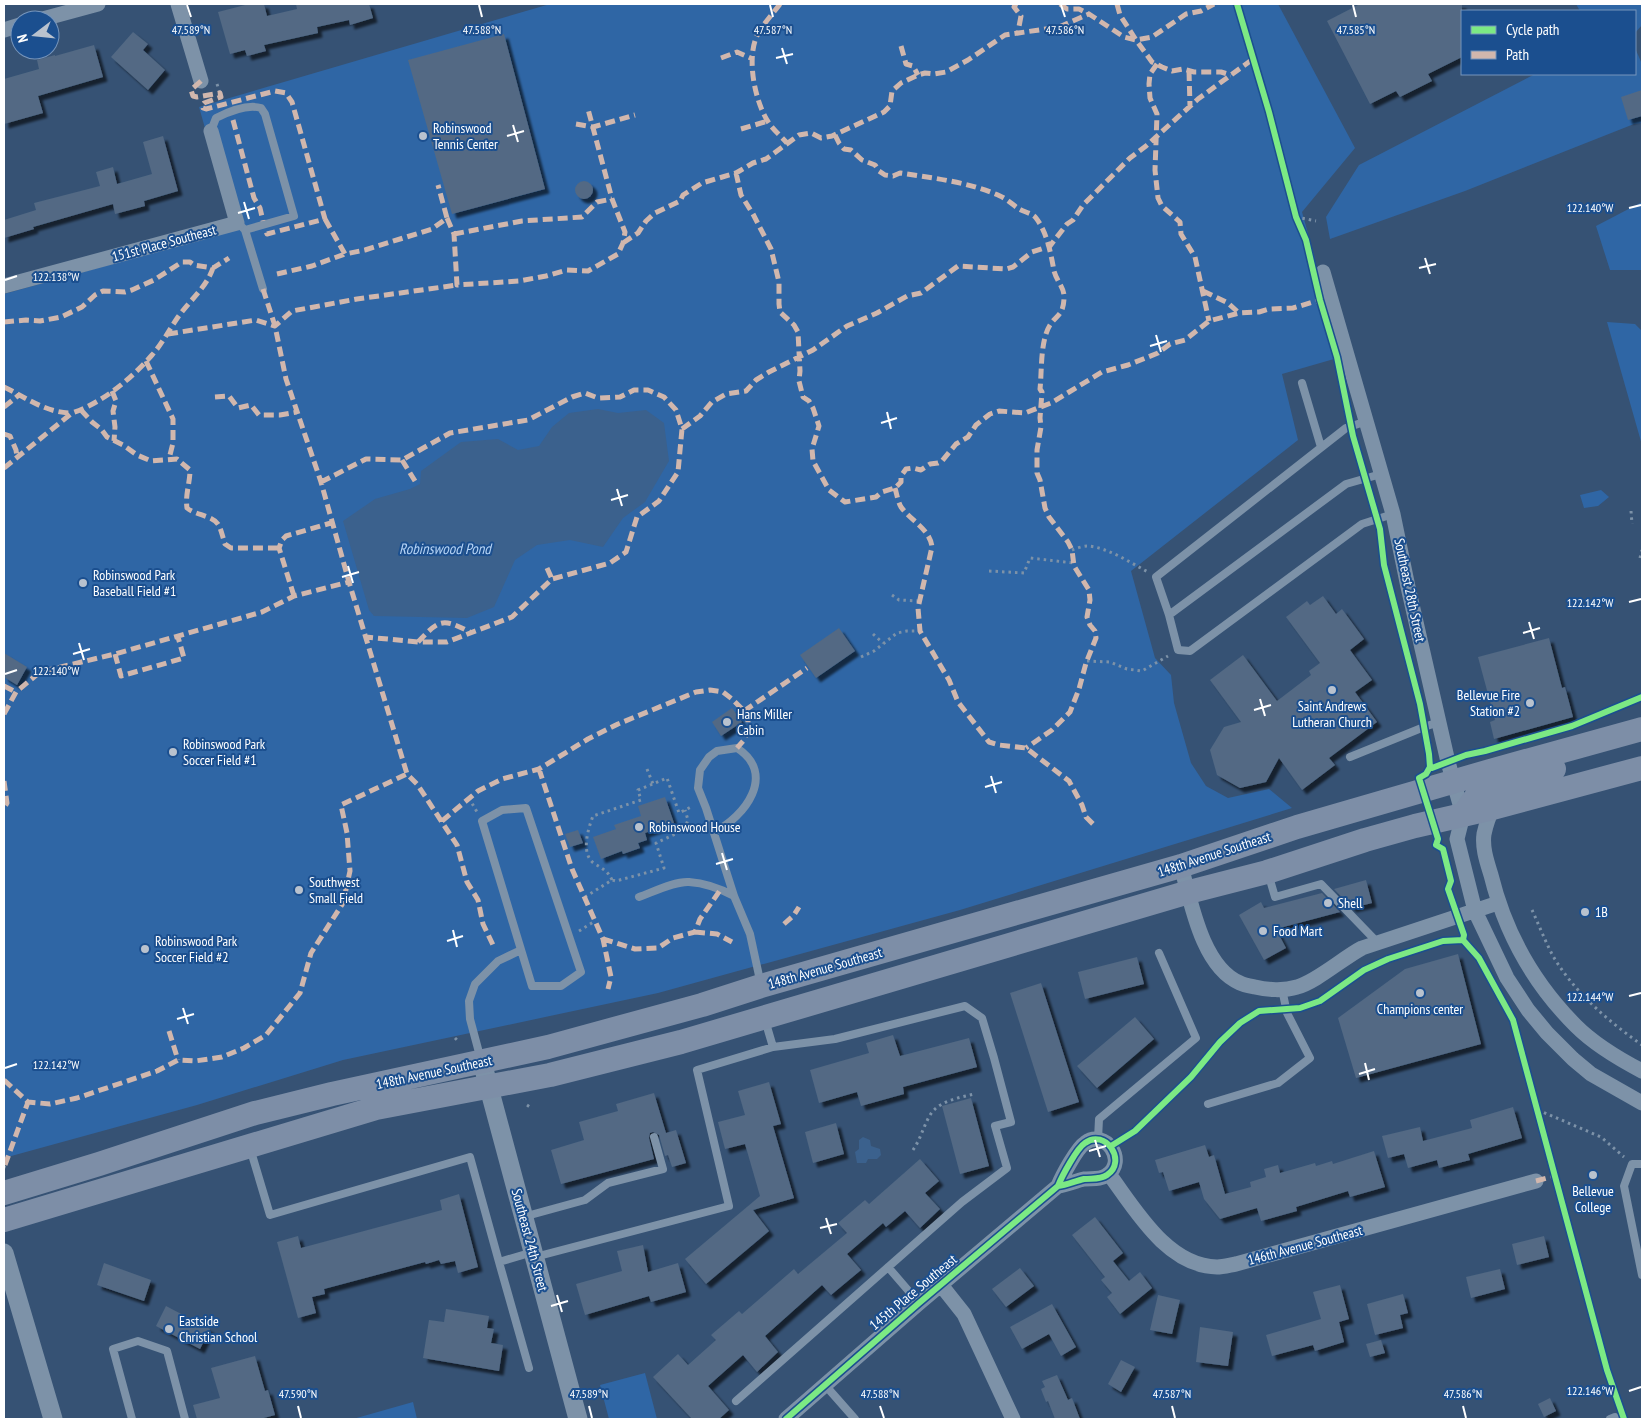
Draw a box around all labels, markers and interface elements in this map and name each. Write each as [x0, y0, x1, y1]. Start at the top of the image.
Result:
north arrow [10, 10, 60, 60]
legend [1461, 10, 1636, 75]
text: Cycle path [1506, 20, 1559, 39]
text: 47.589°N [172, 22, 210, 37]
text: 47.588°N [463, 22, 501, 37]
text: 47.587°N [754, 22, 792, 37]
text: 47.586°N [1046, 22, 1084, 37]
text: 47.585°N [1337, 22, 1375, 37]
text: N [13, 32, 32, 45]
text: Path [1506, 45, 1529, 64]
place label: Robinswood Tennis Center [433, 119, 498, 153]
marker: Robinswood Tennis Center [417, 130, 429, 142]
text: 122.140°W [1567, 200, 1613, 215]
street label: 151st Place Southeast [110, 220, 218, 266]
text: 122.138°W [33, 269, 79, 284]
street label: Southeast 28th Street [1390, 536, 1430, 644]
water label: Robinswood Pond [399, 539, 493, 558]
place label: Robinswood Park Baseball Field #1 [93, 566, 176, 600]
marker: Robinswood Park Baseball Field #1 [77, 577, 89, 589]
text: 122.142°W [1567, 595, 1613, 610]
text: 122.140°W [33, 663, 79, 678]
marker: Saint Andrews Lutheran Church [1326, 684, 1338, 696]
place label: Bellevue Fire Station #2 [1457, 686, 1520, 720]
place label: Saint Andrews Lutheran Church [1292, 697, 1372, 731]
marker: Bellevue Fire Station #2 [1524, 697, 1536, 709]
place label: Hans Miller Cabin [737, 705, 792, 739]
marker: Hans Miller Cabin [721, 716, 733, 728]
place label: Robinswood Park Soccer Field #1 [183, 735, 266, 769]
marker: Robinswood Park Soccer Field #1 [167, 746, 179, 758]
place label: Robinswood House [649, 818, 741, 836]
marker: Robinswood House [633, 821, 645, 833]
street label: 148th Avenue Southeast [1155, 827, 1273, 881]
place label: Southwest Small Field [309, 873, 363, 907]
marker: Southwest Small Field [293, 884, 305, 896]
place label: Shell [1338, 894, 1363, 912]
marker: Shell [1322, 897, 1334, 909]
place label: 1B [1595, 903, 1608, 921]
marker: 1B [1579, 906, 1591, 918]
place label: Food Mart [1273, 922, 1323, 940]
marker: Food Mart [1257, 925, 1269, 937]
place label: Robinswood Park Soccer Field #2 [155, 932, 238, 966]
marker: Robinswood Park Soccer Field #2 [139, 943, 151, 955]
street label: 148th Avenue Southeast [766, 943, 884, 993]
marker: Champions center [1414, 987, 1426, 999]
text: 122.144°W [1567, 989, 1613, 1004]
place label: Champions center [1377, 1000, 1463, 1018]
street label: 148th Avenue Southeast [374, 1051, 494, 1093]
text: 122.142°W [33, 1057, 79, 1072]
marker: Bellevue College [1587, 1169, 1599, 1181]
place label: Bellevue College [1572, 1182, 1614, 1216]
street label: Southeast 24th Street [508, 1187, 552, 1293]
street label: 146th Avenue Southeast [1246, 1221, 1364, 1269]
street label: 145th Place Southeast [866, 1250, 961, 1334]
place label: Eastside Christian School [179, 1312, 258, 1346]
marker: Eastside Christian School [163, 1323, 175, 1335]
text: 122.146°W [1567, 1383, 1613, 1398]
text: 47.590°N [279, 1386, 317, 1401]
text: 47.589°N [570, 1386, 608, 1401]
text: 47.588°N [861, 1386, 899, 1401]
text: 47.587°N [1153, 1386, 1191, 1401]
text: 47.586°N [1444, 1386, 1482, 1401]

